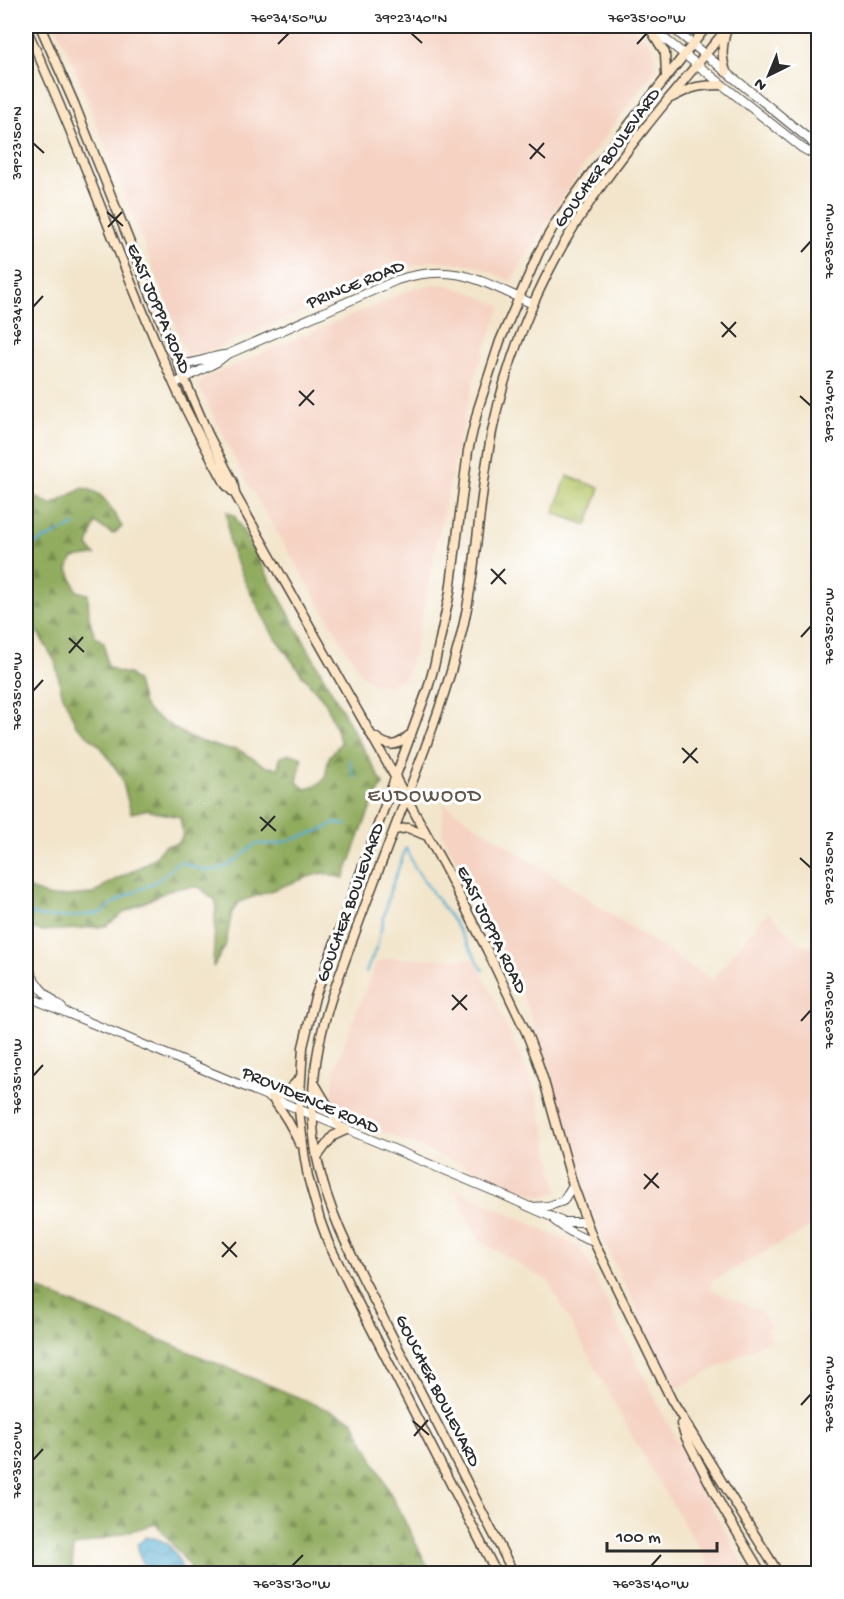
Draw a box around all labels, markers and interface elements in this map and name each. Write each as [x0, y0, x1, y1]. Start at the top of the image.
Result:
text: 76°34'50"W [250, 10, 327, 28]
text: 39°23'40"N [374, 10, 448, 28]
text: 76°35'00"W [607, 10, 686, 28]
north arrow [739, 45, 799, 105]
text: N [750, 73, 771, 94]
street label: GOUCHER BOULEVARD [550, 84, 666, 232]
text: 39°23'50"N [9, 106, 27, 181]
text: 76°35'10"W [821, 203, 839, 280]
street label: EAST JOPPA ROAD [121, 241, 195, 377]
street label: PRINCE ROAD [303, 256, 408, 315]
text: 76°34'50"W [9, 269, 27, 346]
text: 39°23'40"N [821, 369, 839, 443]
text: 76°35'20"W [821, 588, 839, 665]
text: 76°35'00"W [9, 652, 27, 731]
district label: EUDOWOOD [367, 786, 483, 809]
street label: GOUCHER BOULEVARD [313, 820, 390, 985]
text: 39°23'50"N [821, 831, 839, 906]
street label: EAST JOPPA ROAD [451, 863, 531, 997]
text: 76°35'30"W [821, 971, 839, 1049]
text: 76°35'10"W [9, 1038, 27, 1115]
street label: PROVIDENCE ROAD [237, 1063, 382, 1140]
street label: GOUCHER BOULEVARD [389, 1312, 484, 1471]
text: 76°35'40"W [821, 1356, 839, 1433]
text: 76°35'20"W [9, 1422, 27, 1499]
scale bar [607, 1515, 716, 1553]
text: 100 m [615, 1528, 661, 1549]
text: 76°35'30"W [253, 1576, 331, 1594]
text: 76°35'40"W [612, 1576, 689, 1594]

